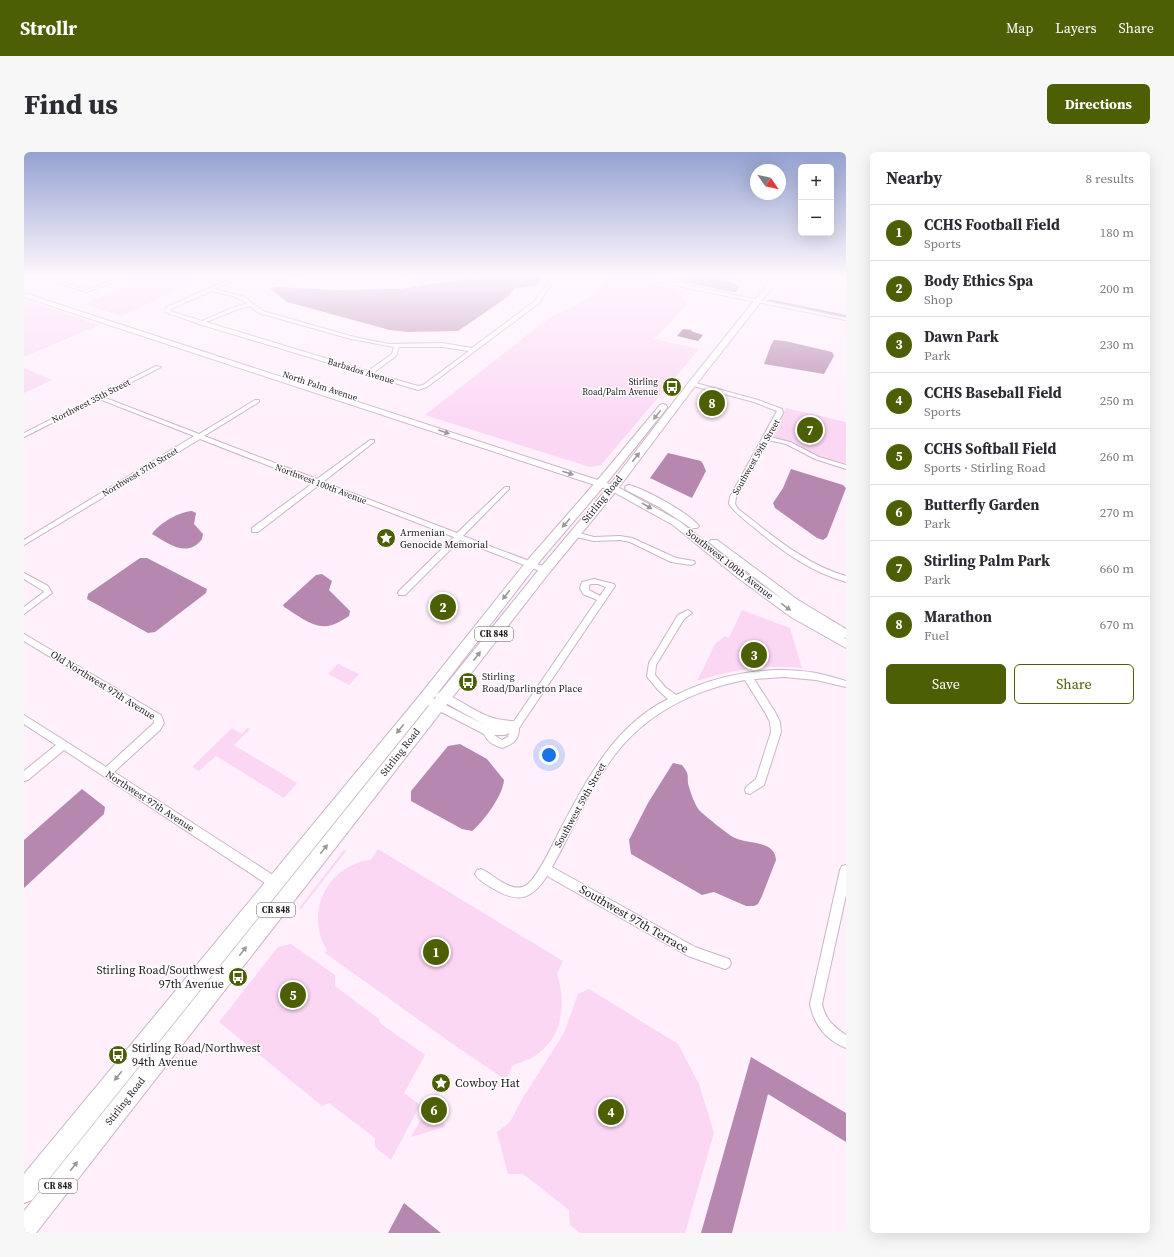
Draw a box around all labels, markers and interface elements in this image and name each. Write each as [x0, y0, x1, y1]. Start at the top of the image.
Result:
text: Strollr [20, 15, 77, 41]
text: Map [1006, 18, 1033, 38]
text: Layers [1055, 18, 1097, 38]
text: Share [1119, 18, 1154, 38]
button: Directions [1047, 84, 1150, 124]
text: Find us [24, 85, 118, 123]
north arrow [750, 164, 786, 200]
map controls [798, 164, 834, 236]
button: + [798, 164, 834, 200]
text: Nearby [886, 166, 942, 190]
text: 8 results [1086, 170, 1134, 187]
button: − [798, 200, 834, 236]
text: CCHS Football Field [924, 214, 1060, 235]
text: 1 [895, 224, 903, 241]
text: 180 m [1100, 224, 1134, 241]
text: Sports [924, 235, 961, 252]
text: Body Ethics Spa [924, 270, 1033, 291]
text: 2 [895, 280, 903, 297]
text: 200 m [1100, 280, 1134, 297]
text: Shop [924, 291, 953, 308]
text: Dawn Park [924, 326, 999, 347]
text: 3 [895, 336, 903, 353]
text: 230 m [1100, 336, 1134, 353]
text: Park [924, 347, 951, 364]
street label: Barbados Avenue [326, 355, 396, 387]
street label: North Palm Avenue [281, 368, 359, 404]
street label: Northwest 35th Street [50, 376, 132, 426]
place label: Stirling Road/Palm Avenue [582, 376, 658, 398]
bus stop icon: Stirling Road/Palm Avenue [661, 376, 683, 398]
text: CCHS Baseball Field [924, 382, 1062, 403]
pin: 8 [699, 388, 725, 418]
text: 4 [895, 392, 903, 409]
text: 250 m [1100, 392, 1134, 409]
text: Sports [924, 403, 961, 420]
one-way arrow [652, 410, 661, 420]
pin: 7 [797, 415, 823, 445]
street label: Southwest 59th Street [729, 417, 783, 497]
one-way arrow [439, 429, 451, 435]
text: CCHS Softball Field [924, 438, 1056, 459]
street label: Northwest 37th Street [100, 445, 180, 499]
text: 5 [895, 448, 903, 465]
text: 260 m [1100, 448, 1134, 465]
one-way arrow [632, 451, 641, 462]
text: Sports · Stirling Road [924, 459, 1046, 476]
street label: Northwest 100th Avenue [273, 461, 369, 507]
one-way arrow [562, 470, 574, 476]
street label: Stirling Road [579, 472, 625, 525]
text: Butterfly Garden [924, 494, 1039, 515]
one-way arrow [641, 503, 653, 510]
text: 6 [895, 504, 903, 521]
text: 270 m [1100, 504, 1134, 521]
text: Park [924, 515, 951, 532]
one-way arrow [561, 518, 570, 529]
place label: Armenian Genocide Memorial [400, 526, 488, 551]
street label: Southwest 100th Avenue [684, 526, 776, 602]
place icon: Armenian Genocide Memorial [375, 527, 397, 549]
text: Stirling Palm Park [924, 550, 1050, 571]
text: 7 [895, 560, 903, 577]
text: 660 m [1100, 560, 1134, 577]
text: Park [924, 571, 951, 588]
one-way arrow [502, 590, 511, 601]
pin: 2 [430, 592, 456, 622]
one-way arrow [780, 603, 791, 611]
text: Marathon [924, 606, 992, 627]
text: 8 [895, 616, 903, 633]
text: 670 m [1100, 616, 1134, 633]
road number: CR 848 [475, 627, 513, 641]
text: Fuel [924, 627, 949, 644]
pin: 3 [741, 640, 767, 670]
street label: Old Northwest 97th Avenue [48, 647, 158, 723]
one-way arrow [472, 650, 481, 661]
button: Save [886, 664, 1006, 704]
button: Share [1014, 664, 1134, 704]
place label: Stirling Road/Darlington Place [482, 670, 582, 695]
bus stop icon: Stirling Road/Darlington Place [457, 671, 479, 693]
one-way arrow [396, 724, 405, 735]
street label: Stirling Road [377, 725, 423, 779]
your location [539, 745, 559, 765]
street label: Southwest 59th Street [551, 760, 609, 850]
street label: Northwest 97th Avenue [103, 768, 197, 834]
one-way arrow [320, 844, 328, 854]
street label: Southwest 97th Terrace [576, 881, 692, 957]
road number: CR 848 [257, 903, 295, 917]
pin: 1 [423, 937, 449, 967]
one-way arrow [239, 946, 248, 957]
place label: Stirling Road/Southwest 97th Avenue [96, 962, 224, 992]
bus stop icon: Stirling Road/Southwest 97th Avenue [227, 966, 249, 988]
pin: 5 [280, 980, 306, 1010]
place label: Stirling Road/Northwest 94th Avenue [132, 1040, 261, 1070]
bus stop icon: Stirling Road/Northwest 94th Avenue [107, 1044, 129, 1066]
one-way arrow [114, 1071, 123, 1082]
place icon: Cowboy Hat [430, 1072, 452, 1094]
street label: Stirling Road [102, 1074, 148, 1128]
place label: Cowboy Hat [455, 1075, 520, 1091]
pin: 6 [421, 1095, 447, 1125]
pin: 4 [598, 1097, 624, 1127]
one-way arrow [70, 1160, 79, 1171]
road number: CR 848 [39, 1179, 77, 1193]

